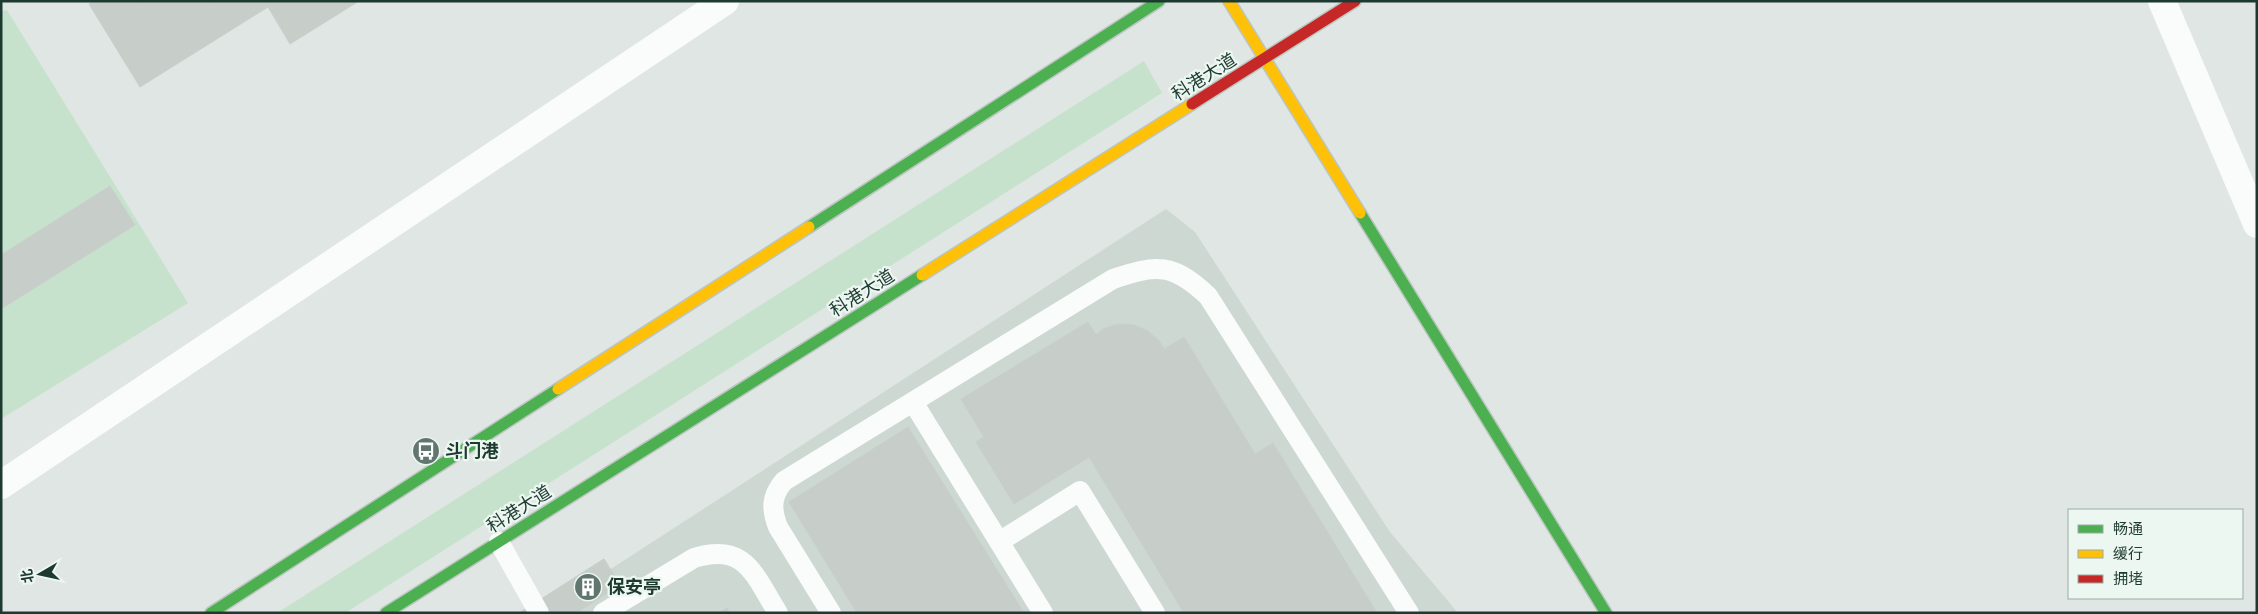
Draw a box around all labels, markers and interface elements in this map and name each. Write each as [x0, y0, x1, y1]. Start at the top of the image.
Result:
street label: 科港大道 [1168, 49, 1240, 105]
street label: 科港大道 [826, 265, 898, 321]
bus stop icon: 斗门港 [411, 436, 441, 466]
place label: 斗门港 [445, 440, 499, 461]
street label: 科港大道 [483, 481, 555, 537]
legend [2068, 509, 2243, 599]
text: 畅通 [2113, 520, 2143, 538]
text: 缓行 [2113, 545, 2143, 563]
north arrow [15, 549, 65, 599]
text: 北 [18, 568, 36, 584]
text: 拥堵 [2113, 570, 2143, 588]
building icon: 保安亭 [573, 572, 603, 602]
place label: 保安亭 [607, 576, 661, 597]

